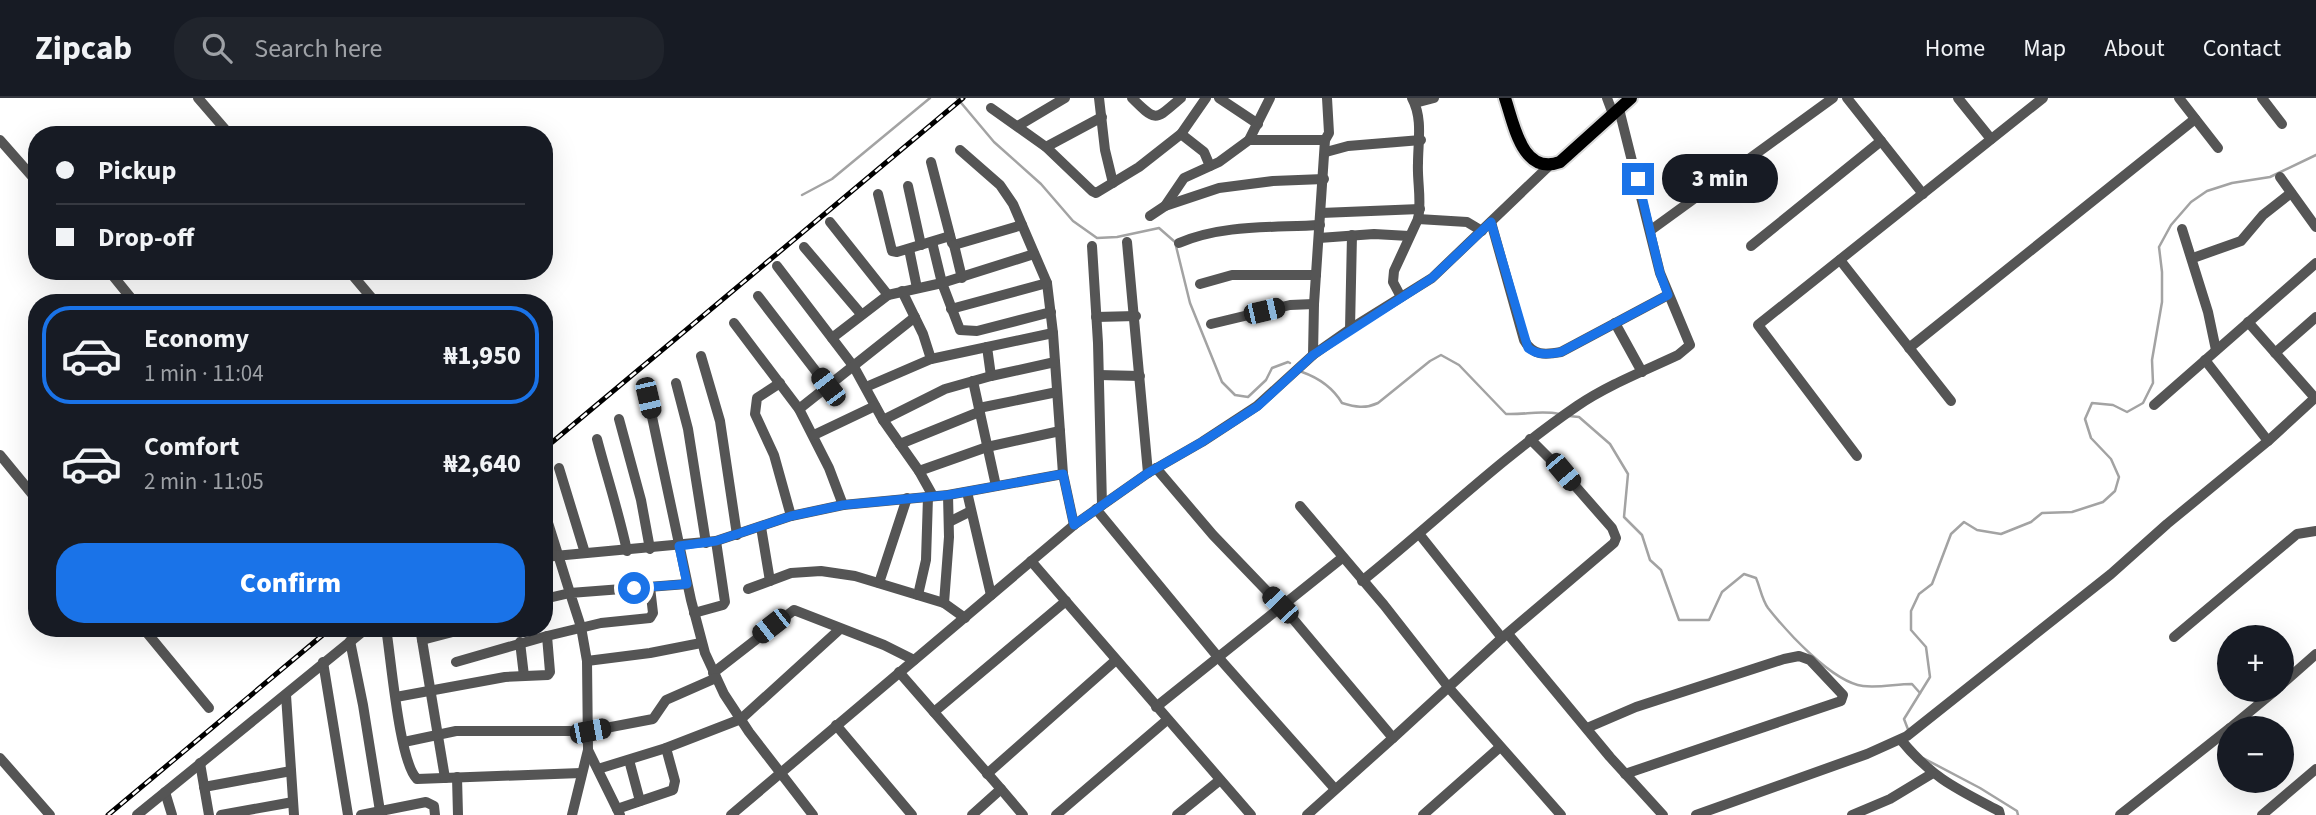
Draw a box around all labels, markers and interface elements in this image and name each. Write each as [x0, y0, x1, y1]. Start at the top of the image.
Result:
search box [174, 17, 664, 80]
text: Zipcab [35, 25, 132, 72]
icon: search [198, 29, 236, 67]
text: Search here [254, 30, 382, 67]
text: Home [1925, 31, 1985, 66]
text: Map [2023, 31, 2066, 66]
text: About [2104, 31, 2165, 66]
text: Contact [2203, 31, 2281, 66]
text: Pickup [98, 152, 176, 189]
callout: 3 min [1662, 154, 1778, 204]
text: 3 min [1692, 162, 1748, 195]
route end [1622, 163, 1654, 195]
text: Drop-off [98, 219, 194, 256]
car [1242, 296, 1287, 326]
text: Economy [144, 320, 249, 357]
icon: car [60, 324, 123, 387]
text: ₦1,950 [444, 337, 521, 374]
text: 1 min · 11:04 [144, 357, 264, 390]
car [807, 364, 850, 410]
car [634, 375, 663, 421]
text: Comfort [144, 428, 239, 465]
icon: car [60, 432, 123, 495]
text: ₦2,640 [444, 445, 521, 482]
car [1542, 449, 1585, 495]
text: 2 min · 11:05 [144, 465, 264, 498]
button: Confirm [56, 543, 525, 623]
route start [618, 572, 650, 604]
car [1258, 583, 1303, 627]
car [748, 605, 795, 647]
map controls [2217, 625, 2294, 793]
button: + [2217, 625, 2294, 702]
button: − [2217, 716, 2294, 793]
car [568, 717, 613, 745]

